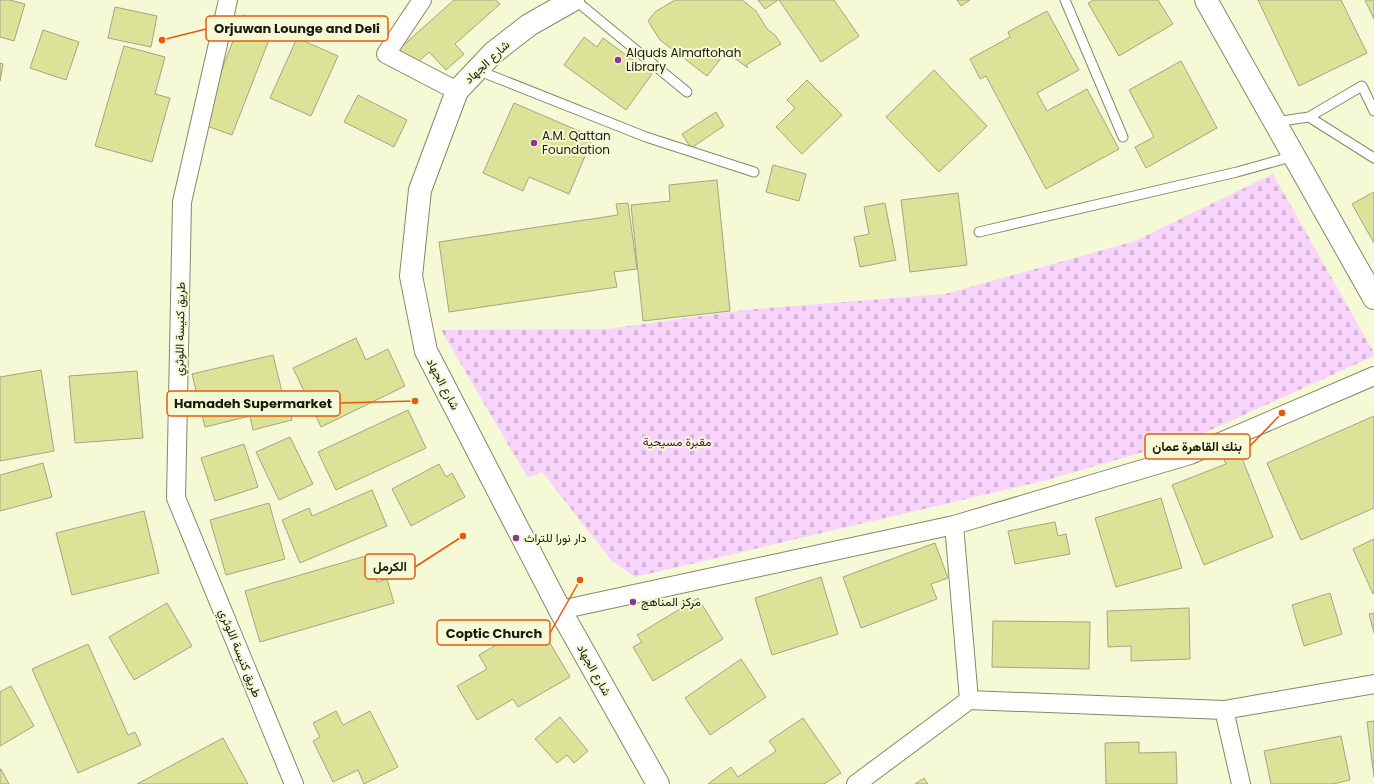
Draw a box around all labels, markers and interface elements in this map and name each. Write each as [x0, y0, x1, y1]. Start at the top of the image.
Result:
callout: Orjuwan Lounge and Deli [206, 16, 388, 41]
text: Orjuwan Lounge and Deli [214, 19, 380, 38]
street label: شارع الجهاد [460, 36, 514, 88]
place label: Alquds Almaftohah Library [626, 44, 741, 75]
marker: Alquds Almaftohah Library [613, 55, 623, 65]
place label: A.M. Qattan Foundation [542, 127, 611, 158]
marker: A.M. Qattan Foundation [529, 138, 539, 148]
street label: طريق كنيسة اللوثري [170, 282, 191, 376]
street label: شارع الجهاد [422, 355, 464, 413]
callout: Hamadeh Supermarket [167, 391, 340, 416]
text: Hamadeh Supermarket [174, 394, 332, 413]
park label: مقبرة مسيحية [643, 433, 711, 450]
callout: بنك القاهرة عمان [1145, 434, 1250, 459]
text: بنك القاهرة عمان [1152, 437, 1242, 456]
place label: دار نورا للتراث [524, 529, 587, 546]
marker: دار نورا للتراث [511, 533, 521, 543]
callout: الكرمل [365, 554, 415, 579]
text: الكرمل [373, 557, 407, 576]
place label: مركز المناهج [641, 593, 701, 611]
marker: مركز المناهج [628, 597, 638, 607]
street label: طريق كنيسة اللوثري [213, 606, 266, 701]
callout: Coptic Church [437, 620, 550, 645]
text: Coptic Church [446, 624, 542, 643]
street label: شارع الجهاد [572, 641, 616, 699]

